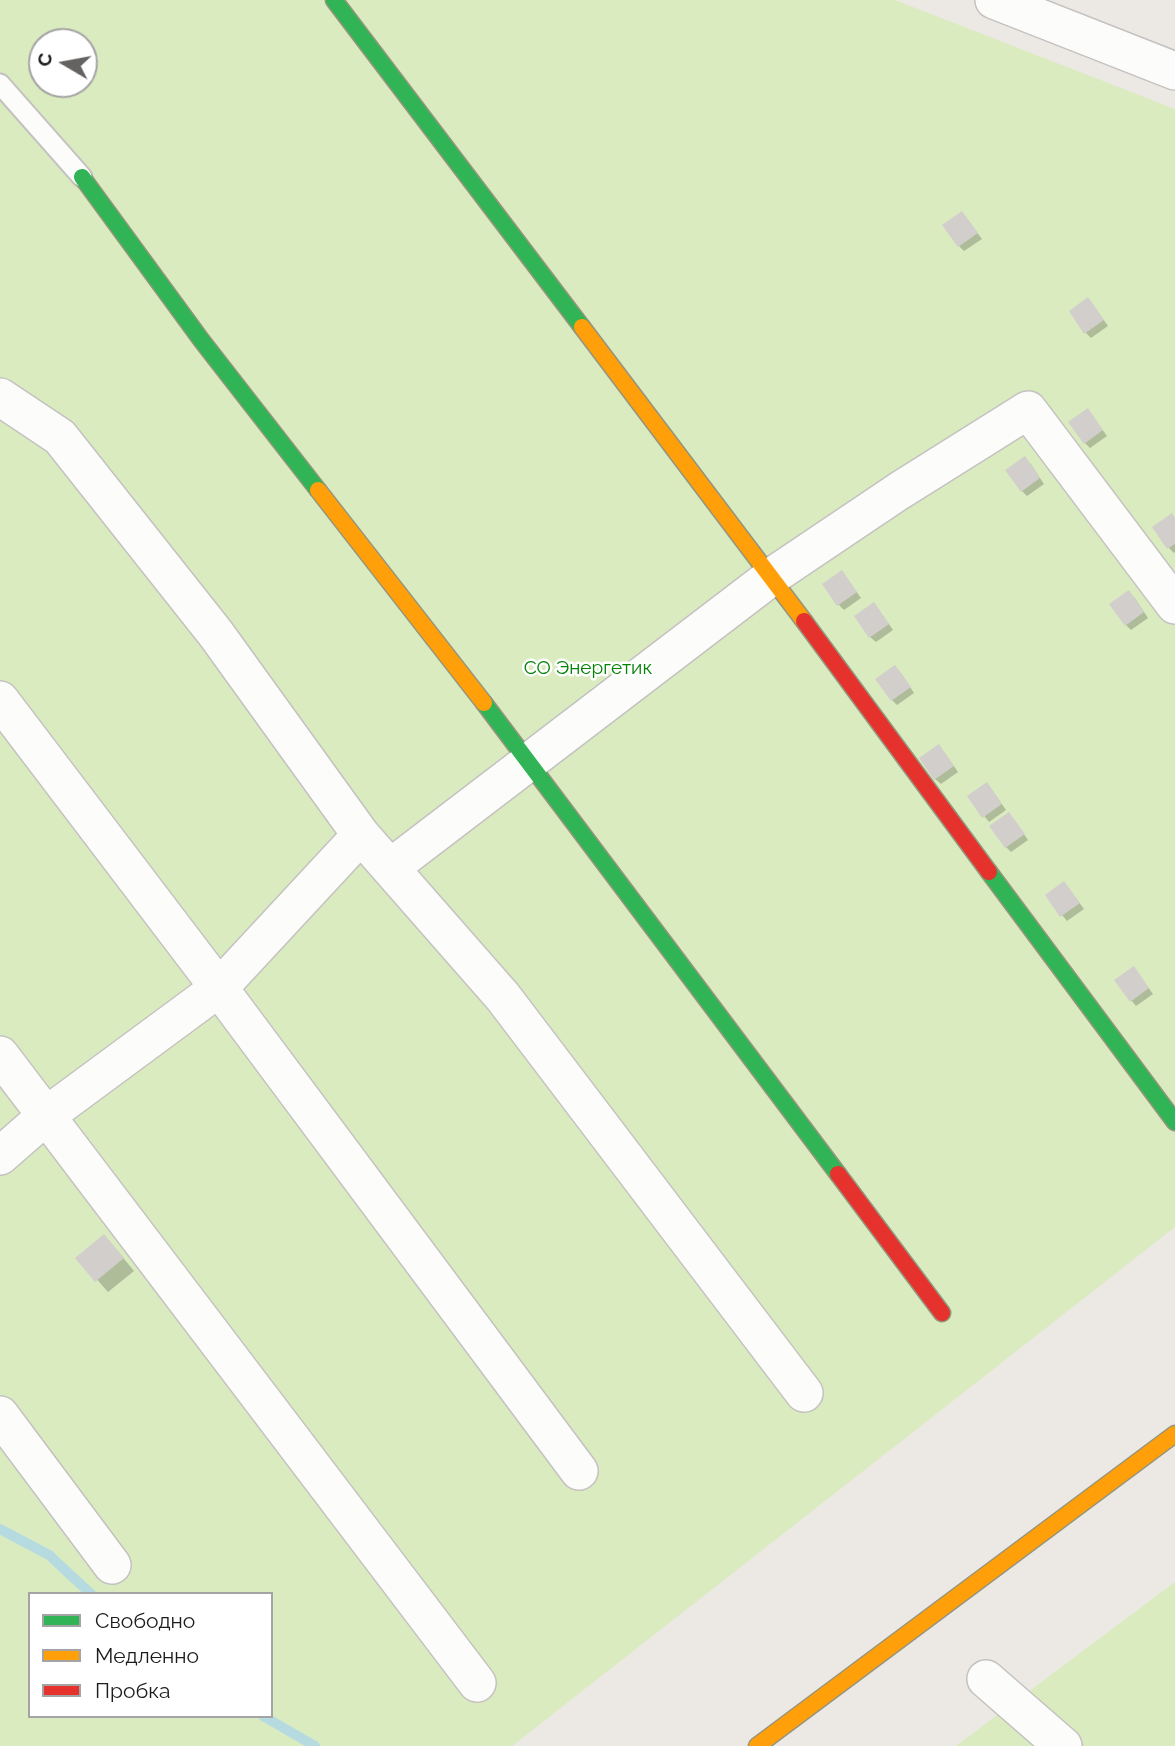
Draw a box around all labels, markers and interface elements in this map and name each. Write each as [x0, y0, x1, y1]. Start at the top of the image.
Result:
north arrow [28, 28, 98, 98]
text: С [32, 51, 56, 68]
park label: СО Энергетик [524, 657, 652, 679]
legend [28, 1592, 273, 1718]
text: Свободно [95, 1608, 195, 1633]
text: Медленно [95, 1643, 199, 1668]
text: Пробка [95, 1678, 171, 1703]

